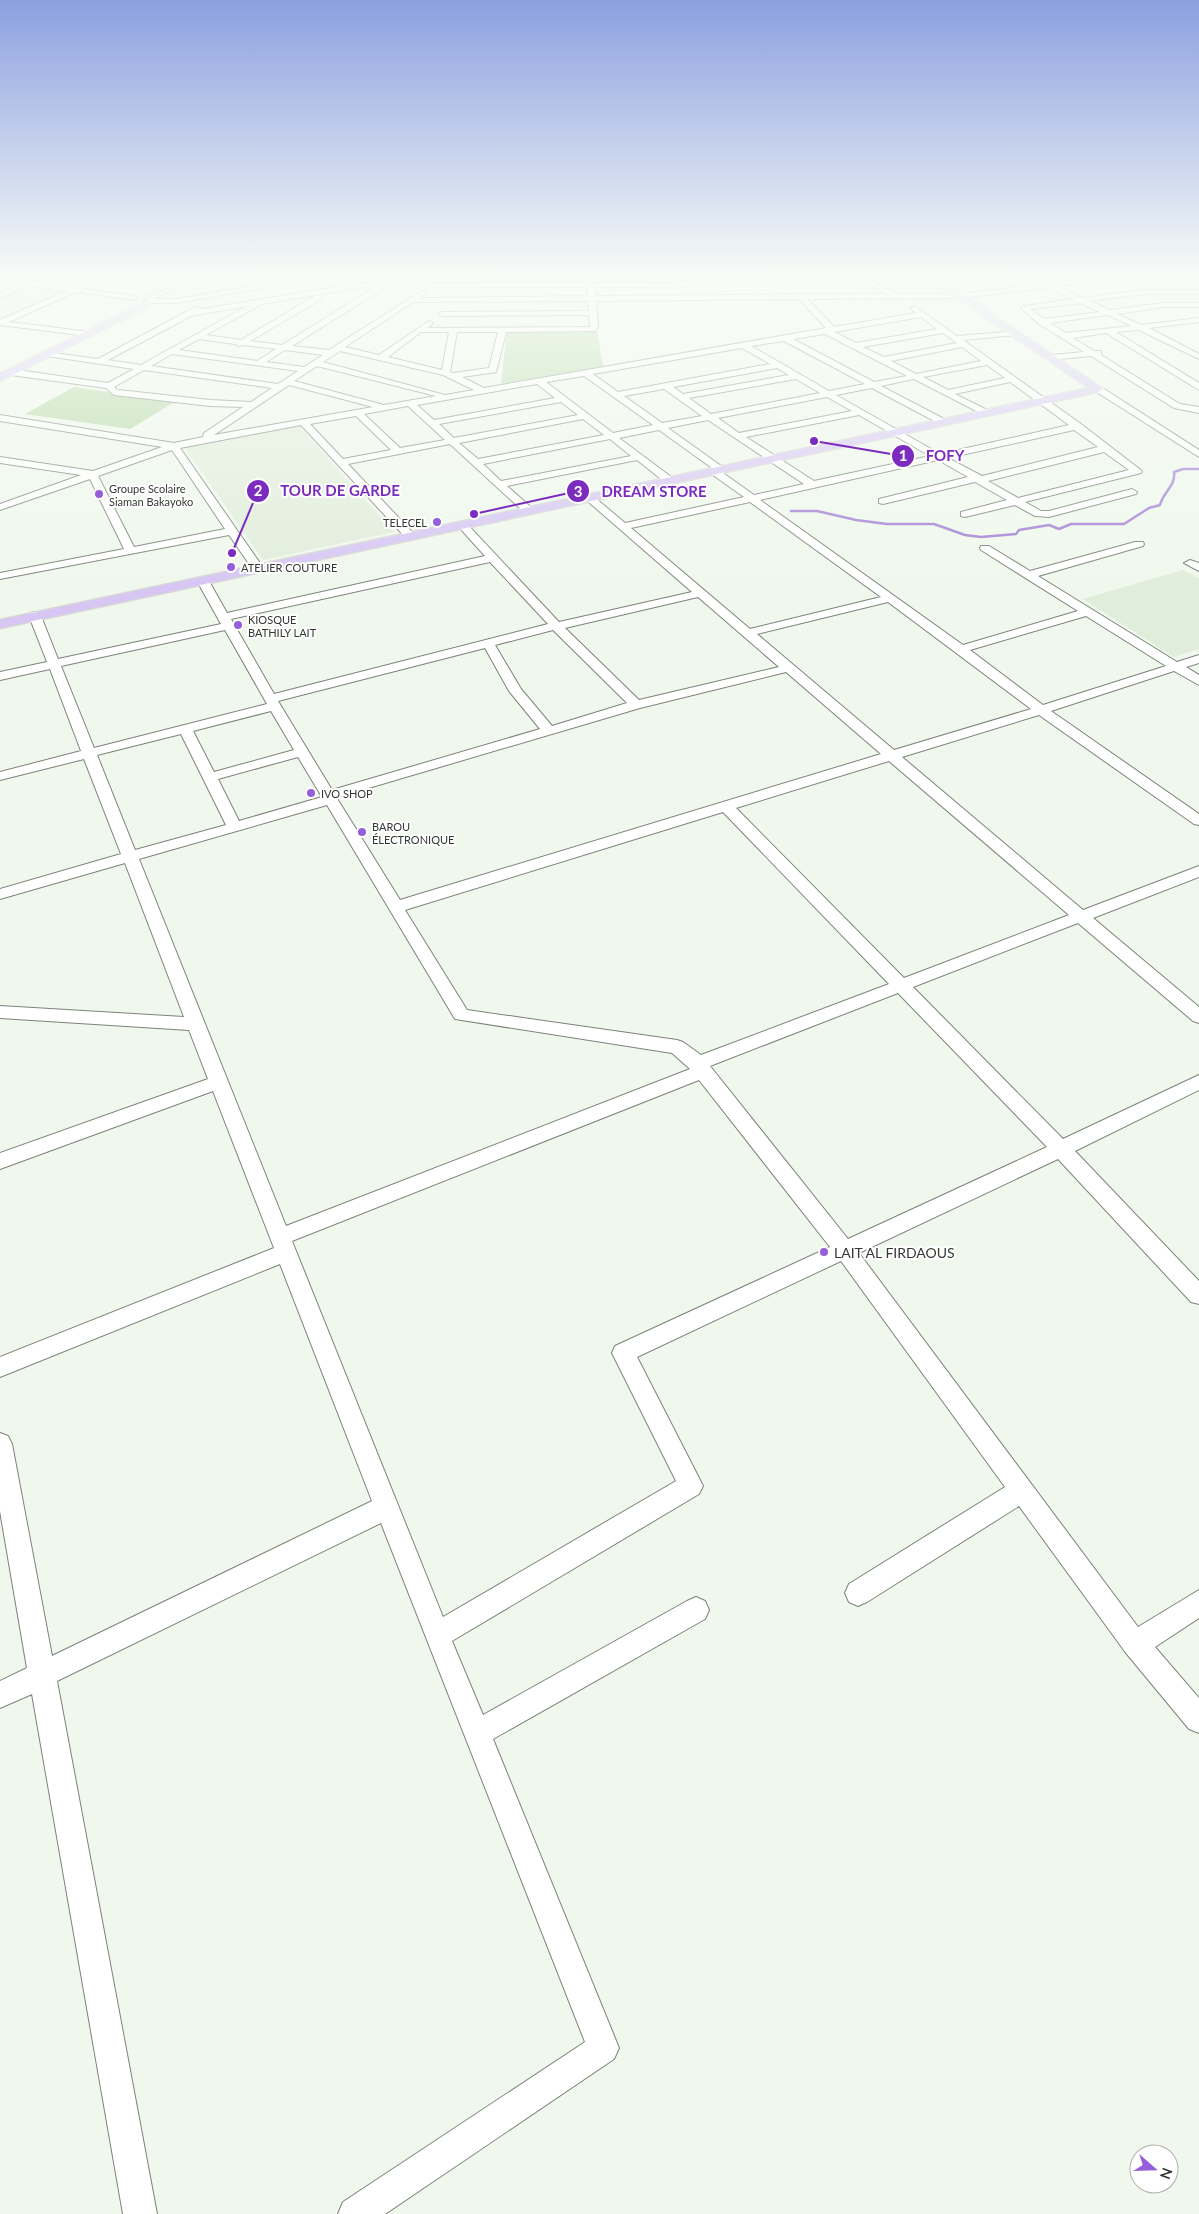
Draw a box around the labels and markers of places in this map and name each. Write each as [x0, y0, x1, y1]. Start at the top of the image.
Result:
callout: FOFY [890, 441, 974, 471]
callout: TOUR DE GARDE [245, 476, 410, 506]
callout: DREAM STORE [566, 476, 716, 506]
place label: Groupe Scolaire Siaman Bakayoko [109, 482, 193, 508]
marker: Groupe Scolaire Siaman Bakayoko [93, 488, 105, 500]
place label: TELECEL [383, 516, 427, 529]
marker: TELECEL [431, 516, 443, 528]
marker: ATELIER COUTURE [225, 561, 237, 573]
place label: ATELIER COUTURE [241, 561, 337, 574]
place label: KIOSQUE BATHILY LAIT [248, 613, 317, 639]
marker: KIOSQUE BATHILY LAIT [232, 619, 244, 631]
marker: IVO SHOP [305, 787, 317, 799]
place label: IVO SHOP [321, 787, 373, 800]
place label: BAROU ÉLECTRONIQUE [372, 820, 454, 846]
marker: BAROU ÉLECTRONIQUE [356, 826, 368, 838]
place label: LAIT AL FIRDAOUS [834, 1244, 955, 1261]
marker: LAIT AL FIRDAOUS [818, 1246, 830, 1258]

